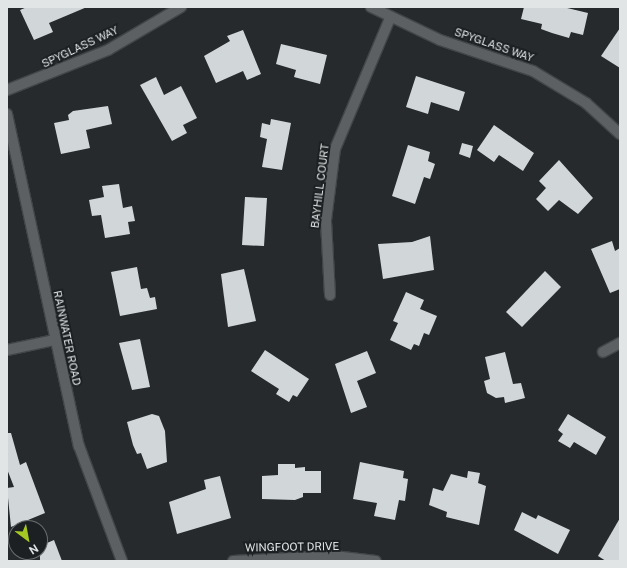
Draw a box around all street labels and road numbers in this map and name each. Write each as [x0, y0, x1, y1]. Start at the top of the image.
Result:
street label: SPYGLASS WAY [40, 23, 120, 71]
street label: SPYGLASS WAY [453, 25, 535, 65]
street label: BAYHILL COURT [308, 143, 332, 229]
street label: RAINWATER ROAD [50, 289, 84, 387]
street label: WINGFOOT DRIVE [245, 540, 339, 554]

